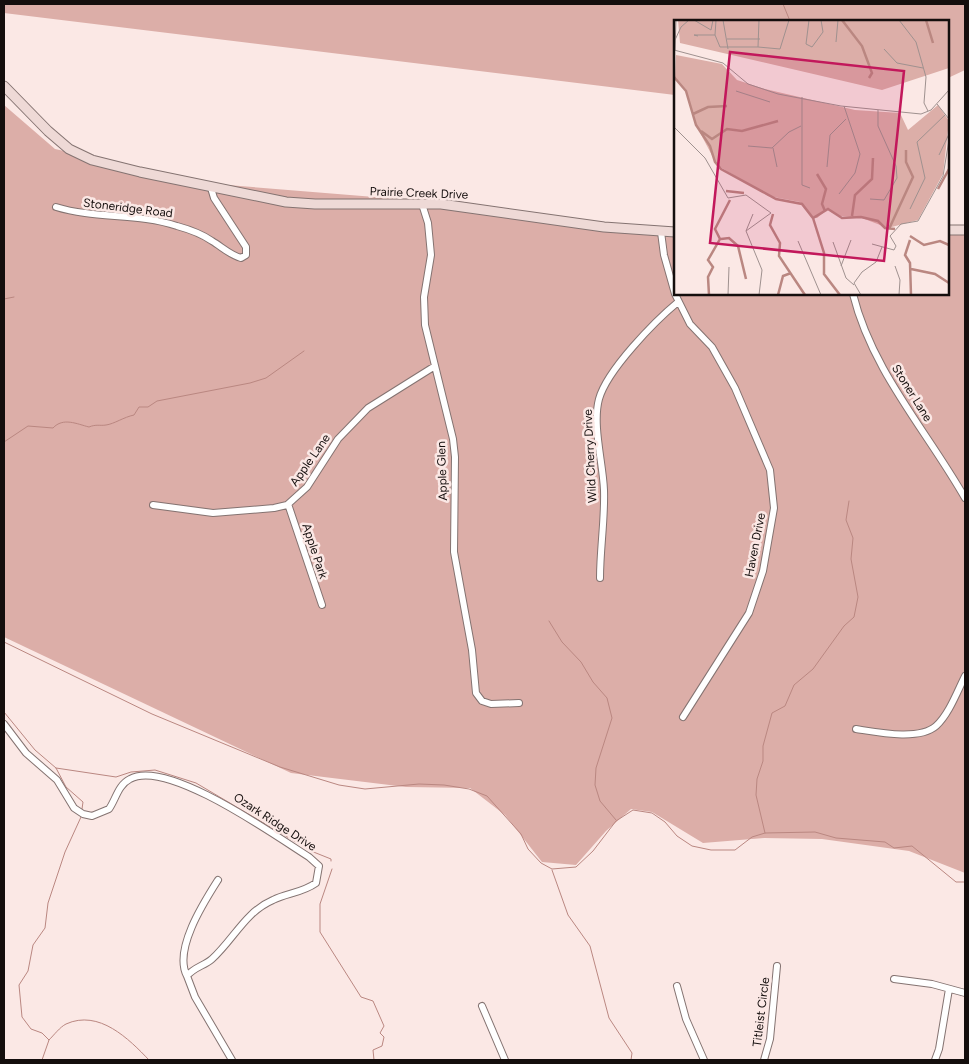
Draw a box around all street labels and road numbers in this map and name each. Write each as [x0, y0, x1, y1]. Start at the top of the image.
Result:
street label: Prairie Creek Drive [370, 184, 469, 202]
street label: Stoneridge Road [82, 196, 174, 220]
street label: Stoner Lane [889, 362, 935, 425]
street label: Wild Cherry Drive [581, 408, 599, 503]
street label: Apple Lane [287, 431, 333, 489]
street label: Apple Glen [434, 441, 450, 501]
street label: Haven Drive [742, 511, 768, 578]
street label: Apple Park [299, 522, 331, 581]
street label: Ozark Ridge Drive [231, 790, 319, 854]
street label: Titleist Circle [750, 976, 772, 1048]

